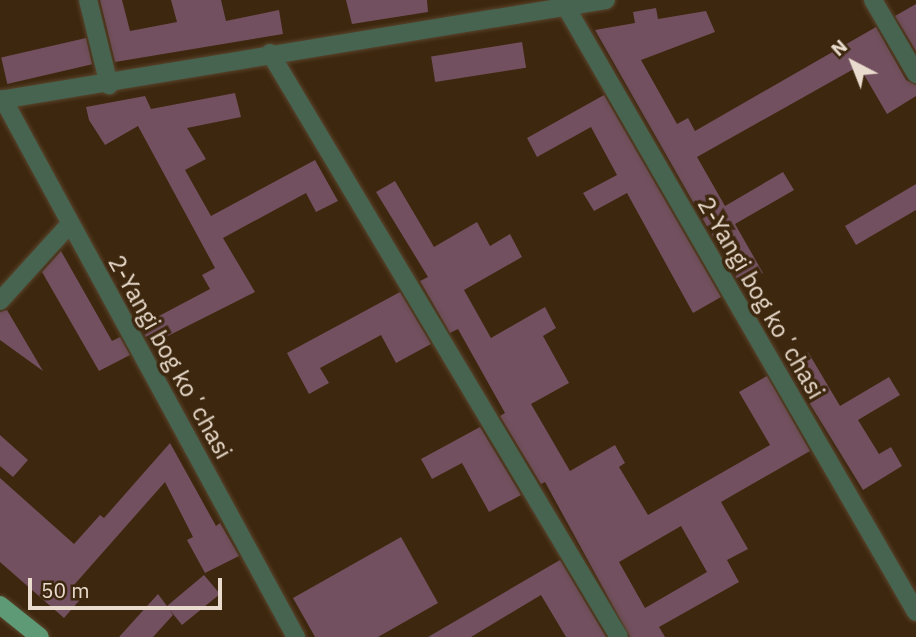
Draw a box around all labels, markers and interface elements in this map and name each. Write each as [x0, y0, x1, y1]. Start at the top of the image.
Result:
north arrow [818, 28, 888, 98]
text: N [826, 34, 852, 61]
street label: 2-Yangi bog koʼchasi [691, 192, 831, 404]
street label: 2-Yangi bog koʼchasi [102, 250, 238, 464]
scale bar [32, 564, 226, 608]
text: 50 m [41, 576, 90, 604]

